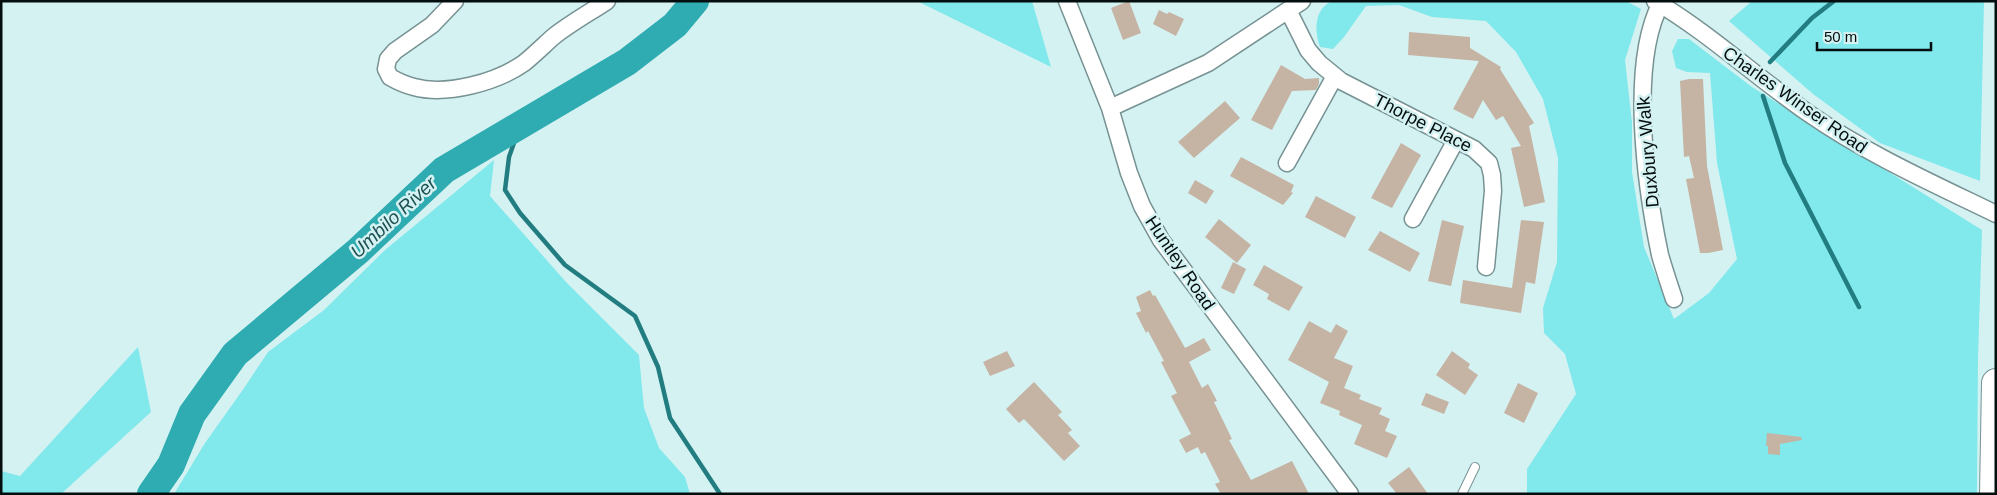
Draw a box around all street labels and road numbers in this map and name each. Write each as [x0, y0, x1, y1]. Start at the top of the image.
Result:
street label: Charles Winser Road [1719, 43, 1871, 157]
street label: Thorpe Place [1371, 90, 1475, 156]
street label: Duxbury Walk [1633, 95, 1663, 208]
street label: Huntley Road [1141, 212, 1219, 314]

